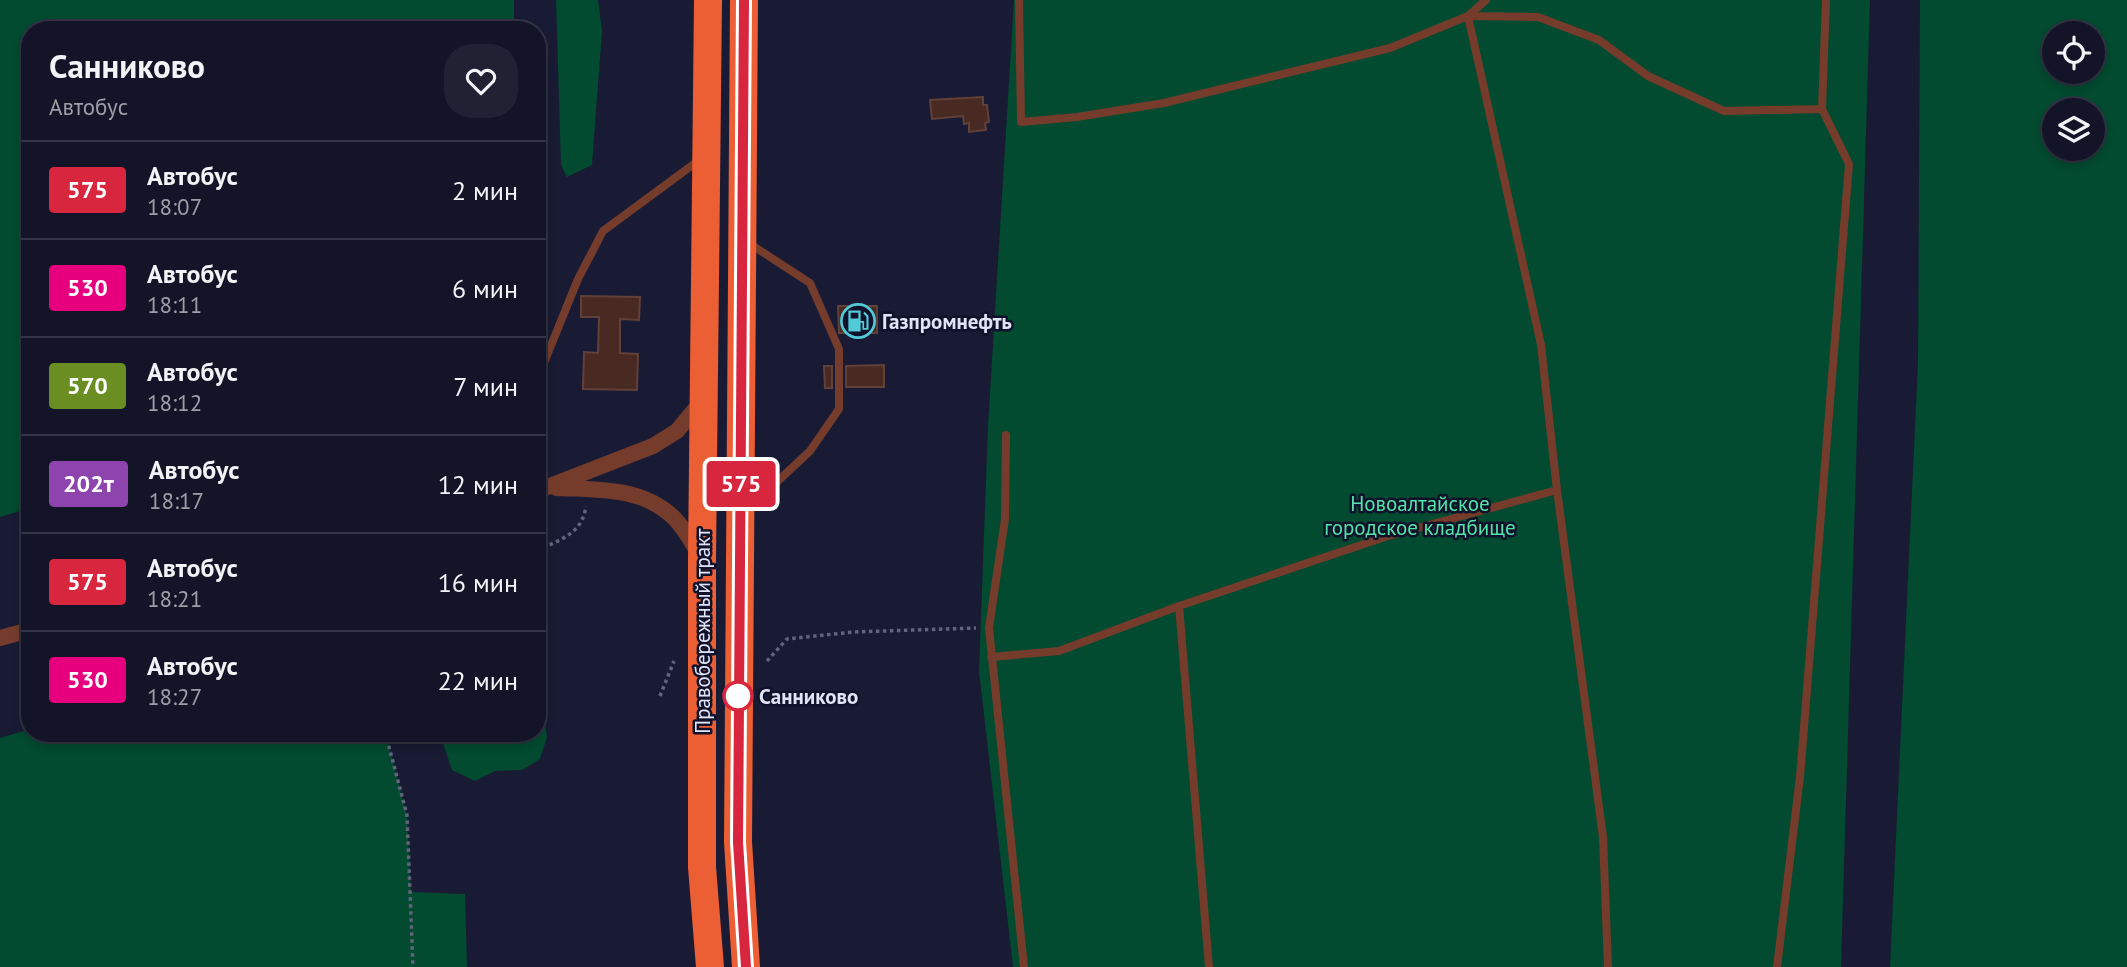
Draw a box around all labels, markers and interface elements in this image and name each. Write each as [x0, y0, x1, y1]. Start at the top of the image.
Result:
map controls [2042, 21, 2105, 161]
button: locate [2042, 21, 2105, 84]
text: Санниково [49, 44, 205, 87]
button: heart [444, 44, 518, 118]
text: Автобус [49, 92, 128, 121]
button: layers [2042, 98, 2105, 161]
text: Автобус [147, 159, 238, 192]
text: 575 [67, 174, 108, 205]
text: 2 мин [452, 174, 518, 207]
text: 18:07 [147, 192, 202, 221]
text: Автобус [147, 257, 238, 290]
text: 530 [67, 272, 108, 303]
text: 6 мин [452, 272, 518, 305]
text: 18:11 [147, 290, 202, 319]
fuel station icon: Газпромнефть [839, 302, 877, 340]
place label: Газпромнефть [882, 308, 1012, 335]
text: Автобус [147, 355, 238, 388]
text: 570 [67, 370, 108, 401]
text: 7 мин [453, 370, 518, 403]
text: 18:12 [147, 388, 202, 417]
text: Автобус [149, 453, 240, 486]
line badge: 575 [701, 461, 781, 507]
text: 202т [63, 468, 114, 499]
text: 12 мин [438, 468, 518, 501]
text: 575 [721, 468, 761, 499]
text: 18:17 [149, 486, 204, 515]
park label: Новоалтайское городское кладбище [1324, 490, 1516, 541]
street label: Правобережный тракт [689, 528, 716, 734]
text: Автобус [147, 551, 238, 584]
text: 575 [67, 566, 108, 597]
text: 16 мин [438, 566, 518, 599]
text: 18:21 [147, 584, 202, 613]
text: Автобус [147, 649, 238, 682]
text: 530 [67, 664, 108, 695]
text: 22 мин [438, 664, 518, 697]
marker: Санниково [723, 681, 753, 711]
text: 18:27 [147, 682, 202, 711]
place label: Санниково [759, 683, 858, 710]

